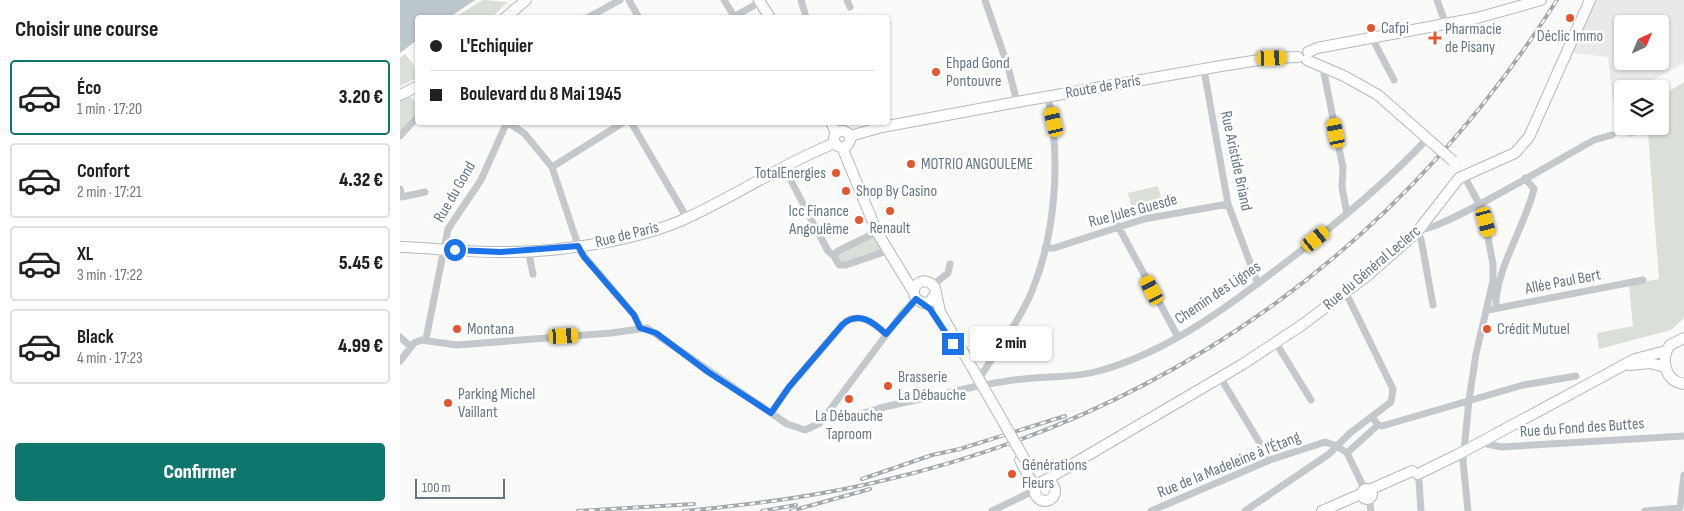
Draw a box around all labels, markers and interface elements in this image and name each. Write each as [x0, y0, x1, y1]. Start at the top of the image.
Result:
marker: Déclic Immo [1564, 12, 1576, 24]
north arrow [1614, 15, 1669, 70]
map controls [1614, 15, 1669, 135]
text: Choisir une course [15, 16, 158, 43]
place label: Cafpi [1381, 19, 1409, 38]
place label: Pharmacie de Pisany [1445, 20, 1502, 57]
marker: Cafpi [1365, 22, 1377, 34]
place label: Déclic Immo [1537, 27, 1603, 46]
marker: Pharmacie de Pisany [1429, 32, 1441, 44]
text: L'Echiquier [460, 35, 533, 58]
car [1256, 50, 1287, 66]
place label: Ehpad Gond Pontouvre [946, 54, 1010, 91]
marker: Ehpad Gond Pontouvre [930, 66, 942, 78]
street label: Route de Paris [1064, 71, 1142, 103]
icon: car [17, 75, 62, 120]
text: Éco [77, 77, 101, 100]
button: layers [1614, 80, 1669, 135]
text: Boulevard du 8 Mai 1945 [460, 83, 622, 106]
text: 3.20 € [339, 86, 383, 109]
text: 1 min · 17:20 [77, 100, 142, 119]
car [1043, 106, 1064, 138]
street label: Rue Aristide Briand [1216, 109, 1256, 213]
car [1325, 117, 1346, 149]
place label: MOTRIO ANGOULEME [921, 155, 1033, 174]
icon: car [17, 158, 62, 203]
street label: Rue du Gond [430, 158, 480, 226]
marker: MOTRIO ANGOULEME [905, 158, 917, 170]
text: Confort [77, 160, 130, 183]
place label: TotalEnergies [754, 164, 826, 183]
marker: TotalEnergies [830, 167, 842, 179]
text: 4.32 € [339, 169, 383, 192]
place label: Shop By Casino [856, 182, 937, 201]
text: 2 min · 17:21 [77, 183, 142, 202]
marker: Shop By Casino [840, 185, 852, 197]
street label: Rue Jules Guesde [1087, 190, 1179, 232]
place label: Icc Finance Angoulême [788, 202, 849, 239]
marker: Renault [884, 205, 896, 217]
car [1474, 206, 1497, 238]
marker: Icc Finance Angoulême [853, 214, 865, 226]
street label: Rue de Paris [593, 218, 661, 252]
place label: Renault [869, 219, 911, 238]
street label: Rue du Général Leclerc [1319, 222, 1425, 314]
car [1299, 224, 1332, 254]
route start [444, 239, 466, 261]
icon: car [17, 241, 62, 286]
text: XL [77, 243, 93, 266]
text: 5.45 € [339, 252, 383, 275]
street label: Chemin des Lignes [1171, 257, 1265, 329]
street label: Allée Paul Bert [1523, 265, 1602, 299]
text: 3 min · 17:22 [77, 266, 143, 285]
car [1138, 273, 1165, 307]
place label: Montana [467, 320, 514, 339]
place label: Crédit Mutuel [1497, 320, 1570, 339]
marker: Montana [451, 323, 463, 335]
marker: Crédit Mutuel [1481, 323, 1493, 335]
icon: car [17, 324, 62, 369]
text: Black [77, 326, 114, 349]
callout: 2 min [970, 326, 1053, 362]
car [548, 328, 579, 344]
route end [942, 333, 964, 355]
text: 2 min [995, 334, 1027, 353]
text: 4.99 € [338, 335, 383, 358]
text: 4 min · 17:23 [77, 349, 143, 368]
place label: Brasserie La Débauche [898, 368, 966, 405]
marker: Brasserie La Débauche [882, 380, 894, 392]
place label: Parking Michel Vaillant [458, 385, 535, 422]
marker: La Débauche Taproom [843, 393, 855, 405]
marker: Parking Michel Vaillant [442, 397, 454, 409]
place label: La Débauche Taproom [815, 407, 883, 444]
street label: Rue du Fond des Buttes [1519, 414, 1645, 442]
street label: Rue de la Madeleine à l'Étang [1155, 428, 1303, 502]
button: Confirmer [15, 443, 385, 501]
place label: Générations Fleurs [1022, 456, 1088, 493]
marker: Générations Fleurs [1006, 468, 1018, 480]
scale bar [415, 476, 505, 499]
text: 100 m [422, 479, 451, 496]

